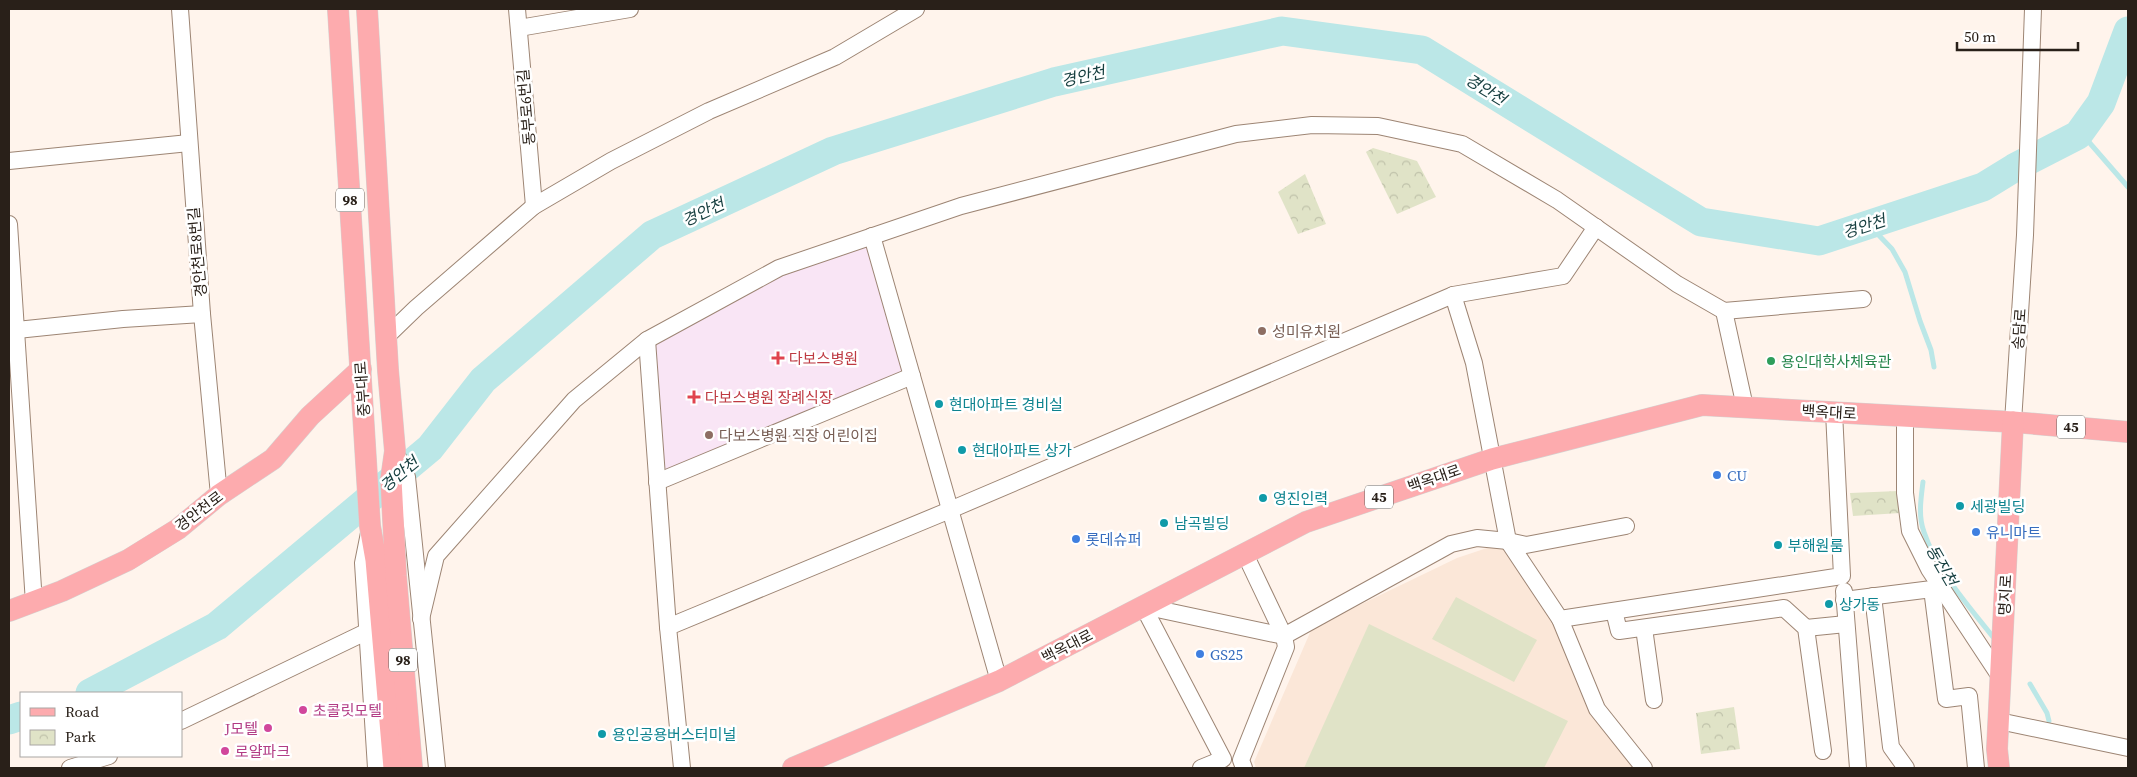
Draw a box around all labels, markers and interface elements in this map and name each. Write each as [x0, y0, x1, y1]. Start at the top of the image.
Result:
scale bar [1957, 20, 2078, 52]
text: 50 m [1964, 26, 1996, 47]
water label: 경안천 [1059, 60, 1109, 92]
street label: 동부로6번길 [512, 68, 540, 146]
water label: 경안천 [1461, 68, 1512, 111]
road number: 98 [336, 188, 364, 212]
water label: 경안천 [678, 192, 730, 231]
street label: 경안천로8번길 [183, 206, 211, 298]
water label: 경안천 [1840, 208, 1891, 243]
street label: 송담로 [2007, 308, 2031, 350]
place label: 성미유치원 [1272, 321, 1341, 342]
marker: 성미유치원 [1256, 325, 1268, 337]
place label: 다보스병원 [789, 348, 858, 369]
marker: 다보스병원 [771, 351, 785, 365]
place label: 용인대학사체육관 [1781, 351, 1892, 372]
marker: 용인대학사체육관 [1765, 355, 1777, 367]
street label: 중부대로 [350, 361, 374, 417]
place label: 다보스병원 장례식장 [705, 387, 833, 408]
marker: 다보스병원 장례식장 [687, 390, 701, 404]
place label: 현대아파트 경비실 [949, 394, 1063, 415]
marker: 현대아파트 경비실 [933, 398, 945, 410]
street label: 백옥대로 [1801, 400, 1857, 424]
road number: 45 [2057, 416, 2085, 438]
place label: 다보스병원 직장 어린이집 [719, 425, 878, 446]
marker: 다보스병원 직장 어린이집 [703, 429, 715, 441]
place label: 현대아파트 상가 [972, 440, 1072, 461]
marker: 현대아파트 상가 [956, 444, 968, 456]
water label: 경안천 [375, 450, 425, 497]
street label: 백옥대로 [1404, 459, 1464, 497]
place label: CU [1727, 465, 1747, 486]
marker: CU [1711, 469, 1723, 481]
street label: 경안천로 [171, 486, 227, 536]
road number: 45 [1365, 486, 1393, 508]
place label: 영진인력 [1273, 488, 1328, 509]
marker: 영진인력 [1257, 492, 1269, 504]
place label: 세광빌딩 [1970, 496, 2025, 517]
marker: 세광빌딩 [1954, 500, 1966, 512]
place label: 남곡빌딩 [1174, 513, 1229, 534]
marker: 남곡빌딩 [1158, 517, 1170, 529]
place label: 유니마트 [1986, 522, 2041, 543]
marker: 유니마트 [1970, 526, 1982, 538]
place label: 롯데슈퍼 [1086, 529, 1141, 550]
marker: 롯데슈퍼 [1070, 533, 1082, 545]
place label: 부해원룸 [1788, 535, 1843, 556]
marker: 부해원룸 [1772, 539, 1784, 551]
water label: 동진천 [1921, 540, 1964, 592]
street label: 명지로 [1993, 574, 2017, 616]
place label: 상가동 [1839, 594, 1880, 615]
marker: 상가동 [1823, 598, 1835, 610]
street label: 백옥대로 [1038, 624, 1096, 668]
place label: GS25 [1210, 644, 1243, 665]
road number: 98 [389, 648, 417, 672]
marker: GS25 [1194, 648, 1206, 660]
legend [20, 692, 182, 757]
place label: 초콜릿모텔 [313, 700, 382, 721]
text: Road [65, 701, 99, 722]
marker: 초콜릿모텔 [297, 704, 309, 716]
place label: J모텔 [224, 718, 258, 739]
marker: J모텔 [262, 722, 274, 734]
place label: 용인공용버스터미널 [612, 724, 736, 745]
text: Park [65, 726, 97, 747]
marker: 용인공용버스터미널 [596, 728, 608, 740]
place label: 로얄파크 [235, 741, 290, 762]
marker: 로얄파크 [219, 745, 231, 757]

